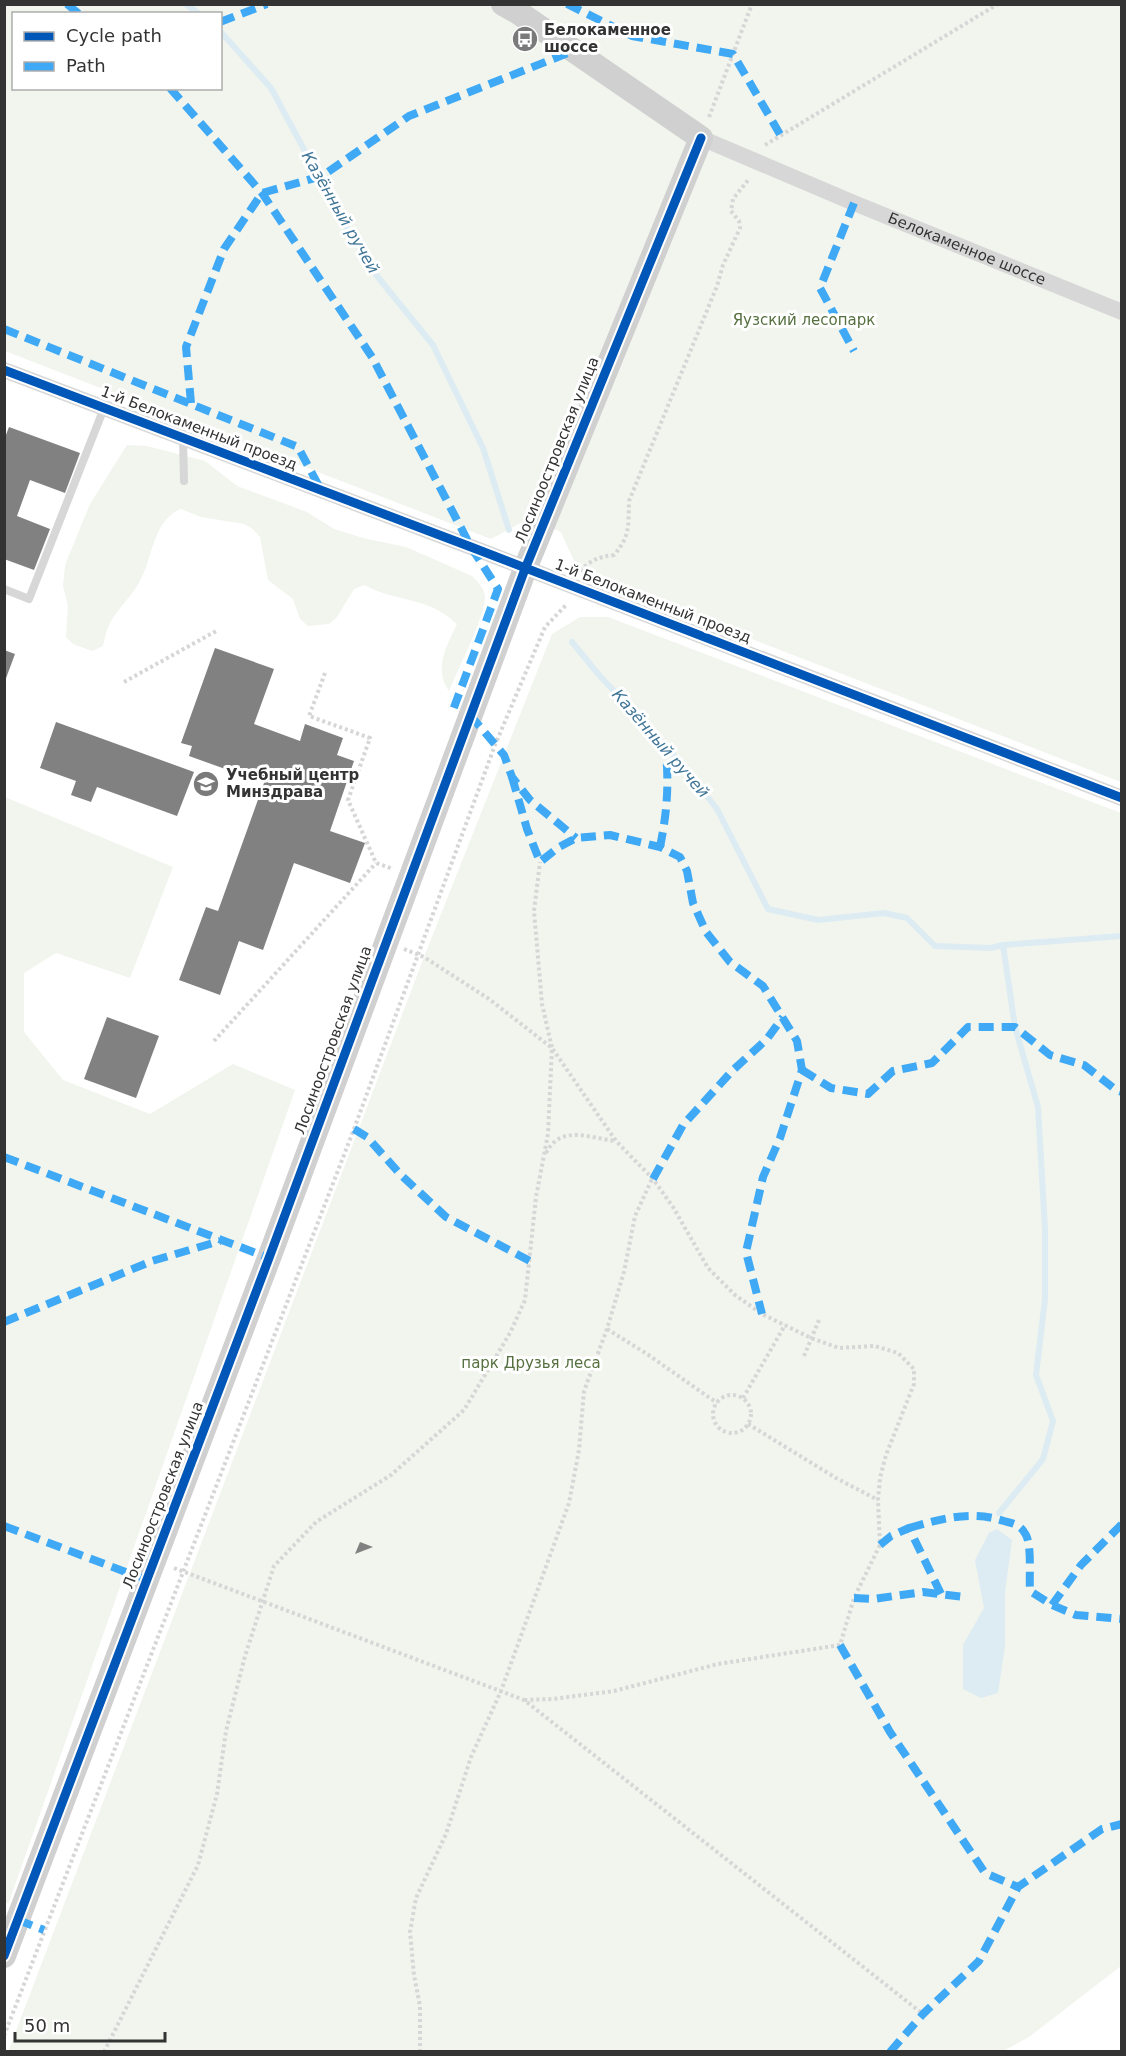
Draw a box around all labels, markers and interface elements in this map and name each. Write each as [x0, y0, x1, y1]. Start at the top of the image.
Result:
legend [12, 12, 222, 90]
place label: Белокаменное шоссе [544, 21, 671, 56]
bus stop icon: Белокаменное шоссе [510, 24, 540, 54]
text: Cycle path [66, 25, 162, 46]
text: Path [66, 55, 106, 76]
water label: Казённый ручей [298, 148, 383, 277]
street label: Белокаменное шоссе [885, 209, 1048, 289]
park label: Яузский лесопарк [733, 311, 875, 329]
street label: Лосиноостровская улица [511, 354, 603, 546]
street label: 1-й Белокаменный проезд [98, 382, 300, 474]
street label: 1-й Белокаменный проезд [552, 555, 754, 647]
water label: Казённый ручей [608, 685, 713, 802]
place label: Учебный центр Минздрава [226, 766, 360, 801]
school or university icon: Учебный центр Минздрава [191, 769, 221, 799]
street label: Лосиноостровская улица [291, 943, 375, 1137]
park label: парк Друзья леса [461, 1354, 601, 1372]
street label: Лосиноостровская улица [119, 1399, 207, 1591]
scale bar [15, 2005, 165, 2043]
text: 50 m [24, 2015, 70, 2036]

